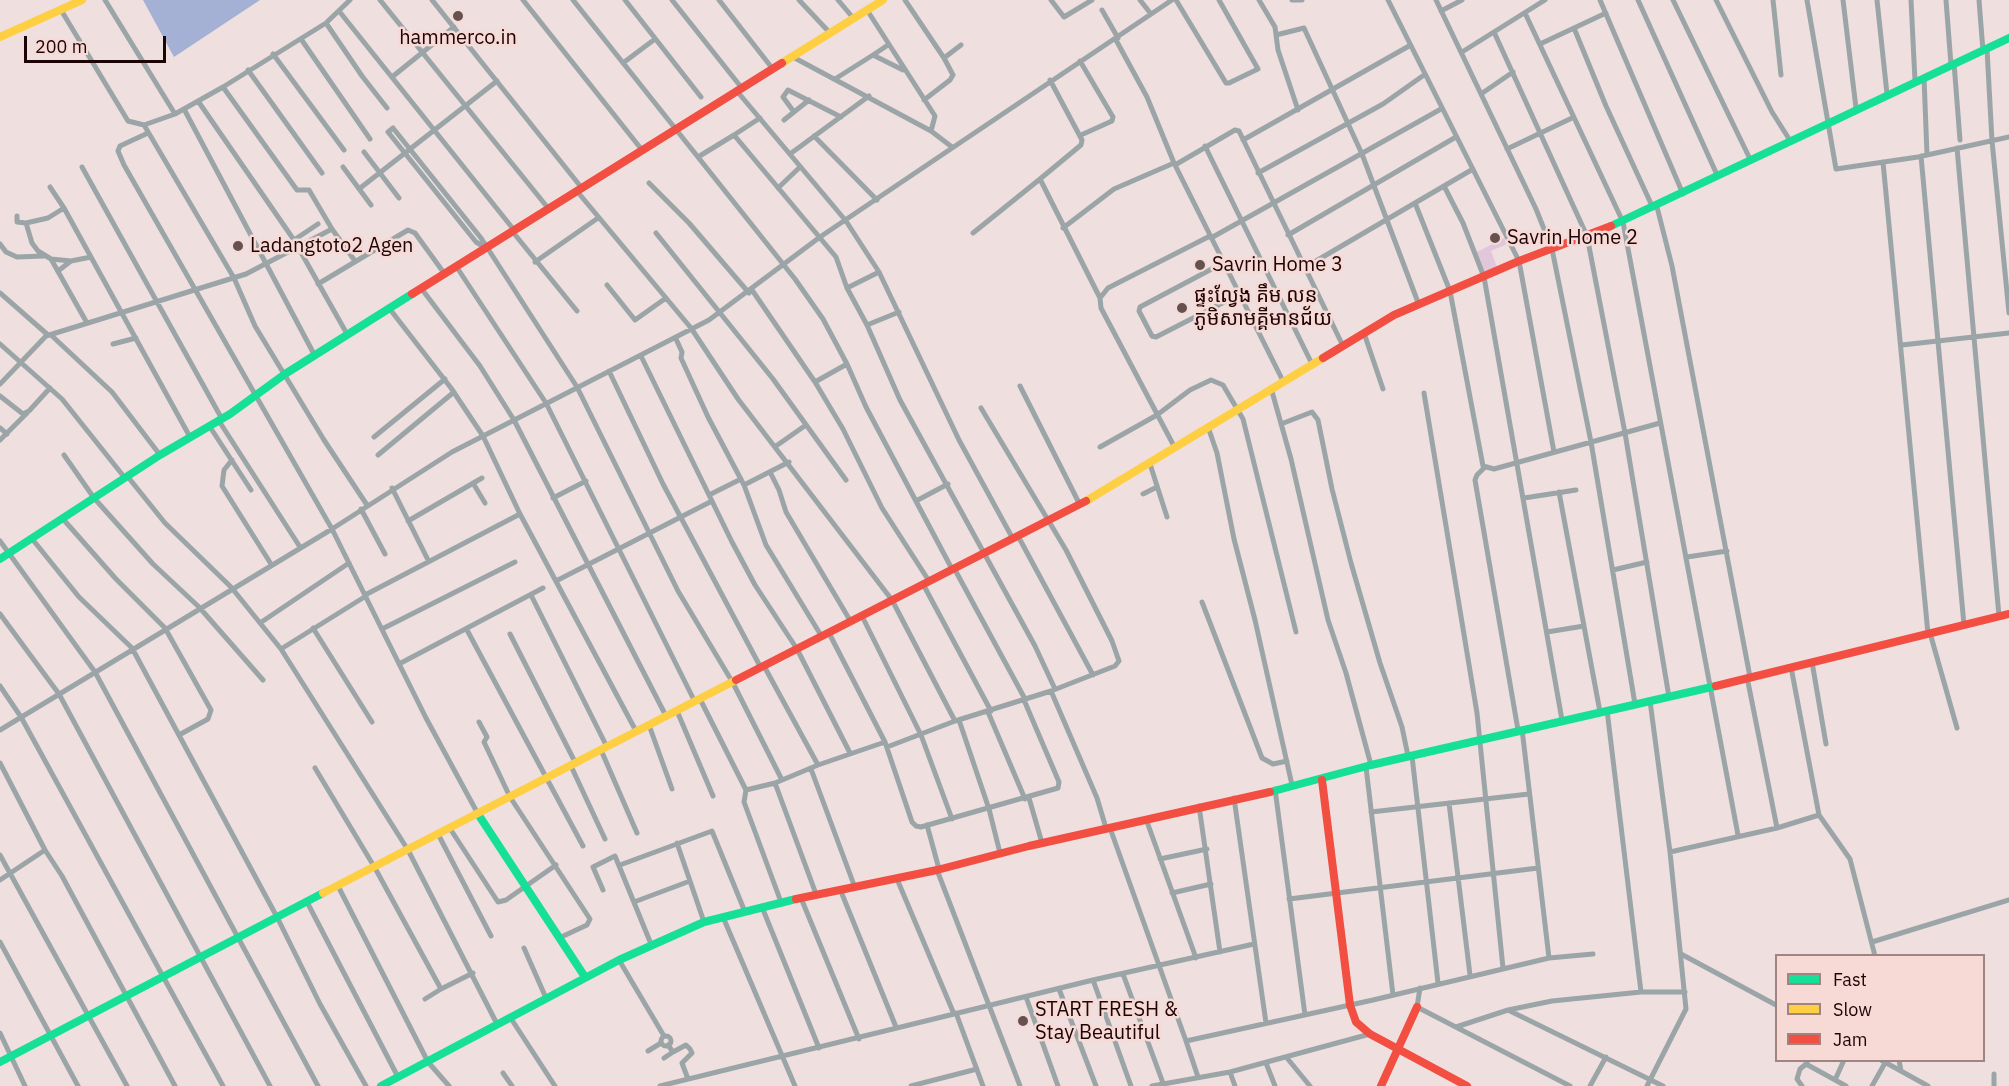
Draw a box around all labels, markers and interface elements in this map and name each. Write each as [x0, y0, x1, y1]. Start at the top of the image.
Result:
marker: hammerco.in [451, 9, 465, 23]
scale bar [27, 24, 170, 62]
place label: hammerco.in [399, 26, 517, 50]
text: 200 m [35, 35, 87, 58]
place label: Savrin Home 2 [1507, 226, 1638, 250]
marker: Savrin Home 2 [1488, 231, 1502, 245]
place label: Ladangtoto2 Agen [250, 234, 413, 258]
marker: Ladangtoto2 Agen [231, 239, 245, 253]
place label: Savrin Home 3 [1212, 253, 1343, 277]
marker: Savrin Home 3 [1193, 258, 1207, 272]
place label: ផ្ទះល្វែង គឹម លន ភូមិសាមគ្គីមានជ័យ [1194, 284, 1332, 331]
marker: ផ្ទះល្វែង គឹម លន ភូមិសាមគ្គីមានជ័យ [1175, 301, 1189, 315]
legend [1775, 954, 1985, 1062]
text: Fast [1833, 968, 1867, 991]
place label: START FRESH & Stay Beautiful [1035, 998, 1178, 1045]
text: Slow [1833, 998, 1872, 1021]
marker: START FRESH & Stay Beautiful [1016, 1014, 1030, 1028]
text: Jam [1833, 1028, 1868, 1051]

